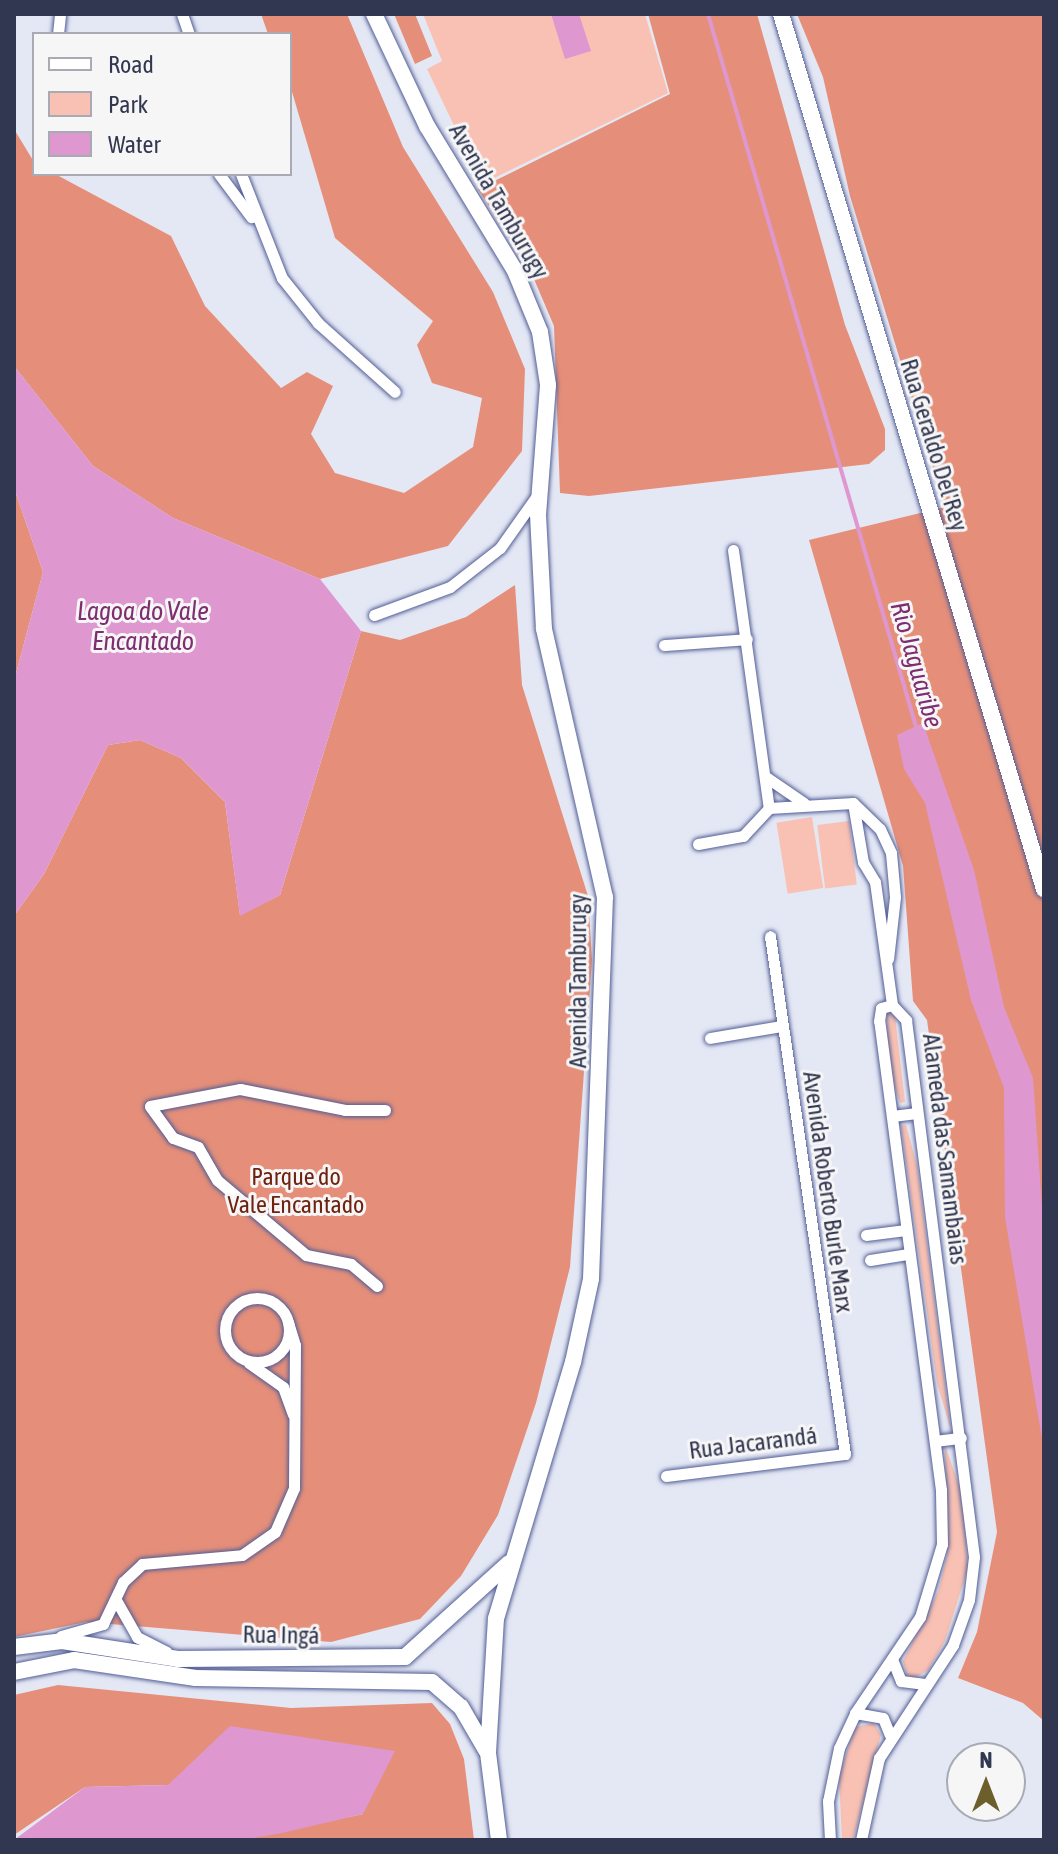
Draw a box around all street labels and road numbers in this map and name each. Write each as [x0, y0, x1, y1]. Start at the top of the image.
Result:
street label: Avenida Tamburugy [443, 118, 555, 284]
street label: Rua Geraldo Del'Rey [894, 355, 974, 535]
street label: Avenida Tamburugy [564, 894, 592, 1068]
street label: Alameda das Samambaias [917, 1032, 973, 1266]
street label: Avenida Roberto Burle Marx [797, 1070, 859, 1314]
street label: Rua Jacarandá [687, 1421, 819, 1465]
street label: Rua Ingá [242, 1620, 320, 1650]

